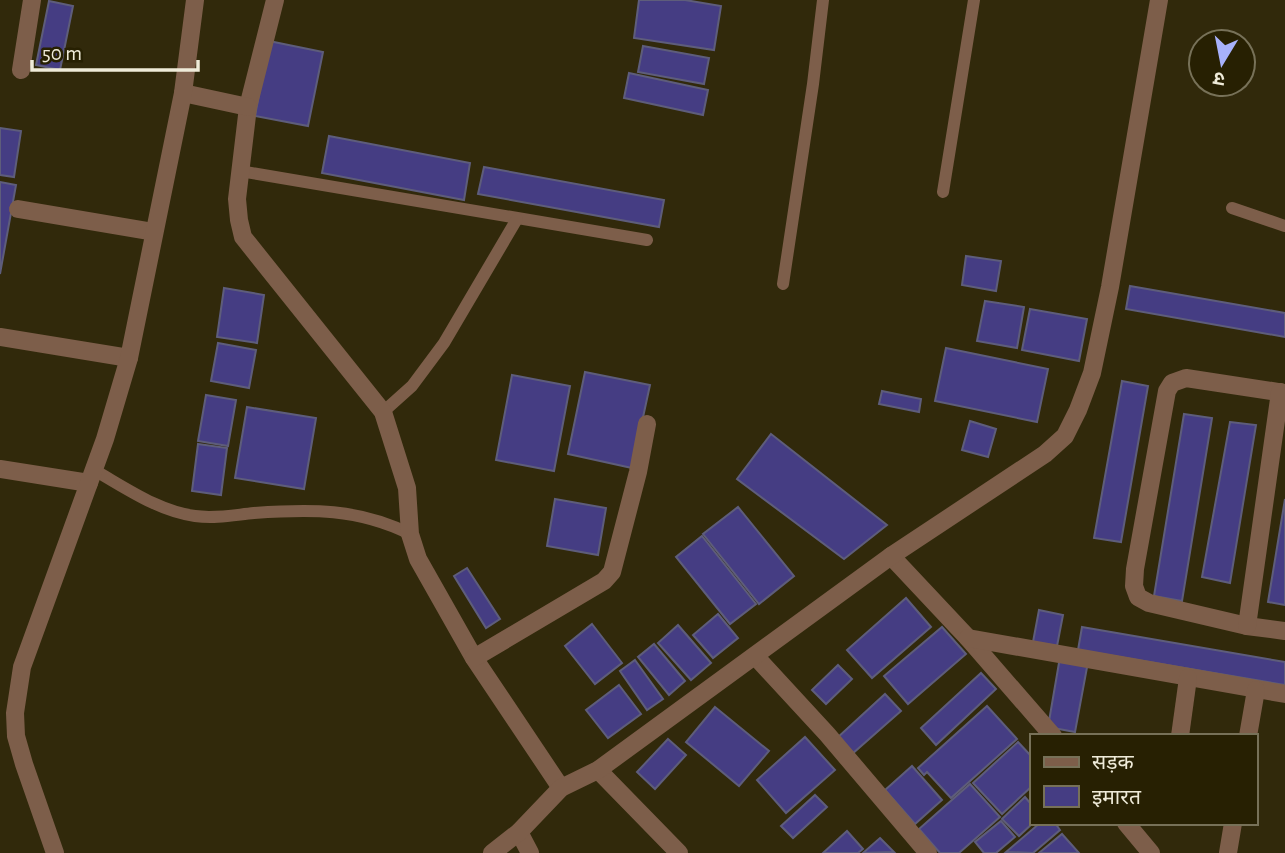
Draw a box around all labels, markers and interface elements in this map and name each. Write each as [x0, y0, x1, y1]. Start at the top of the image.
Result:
scale bar [32, 28, 198, 72]
north arrow [1187, 28, 1257, 98]
text: 50 m [42, 43, 82, 64]
text: उ [1211, 68, 1226, 89]
legend [1030, 734, 1257, 825]
text: सड़क [1092, 752, 1134, 773]
text: इमारत [1092, 787, 1142, 808]

